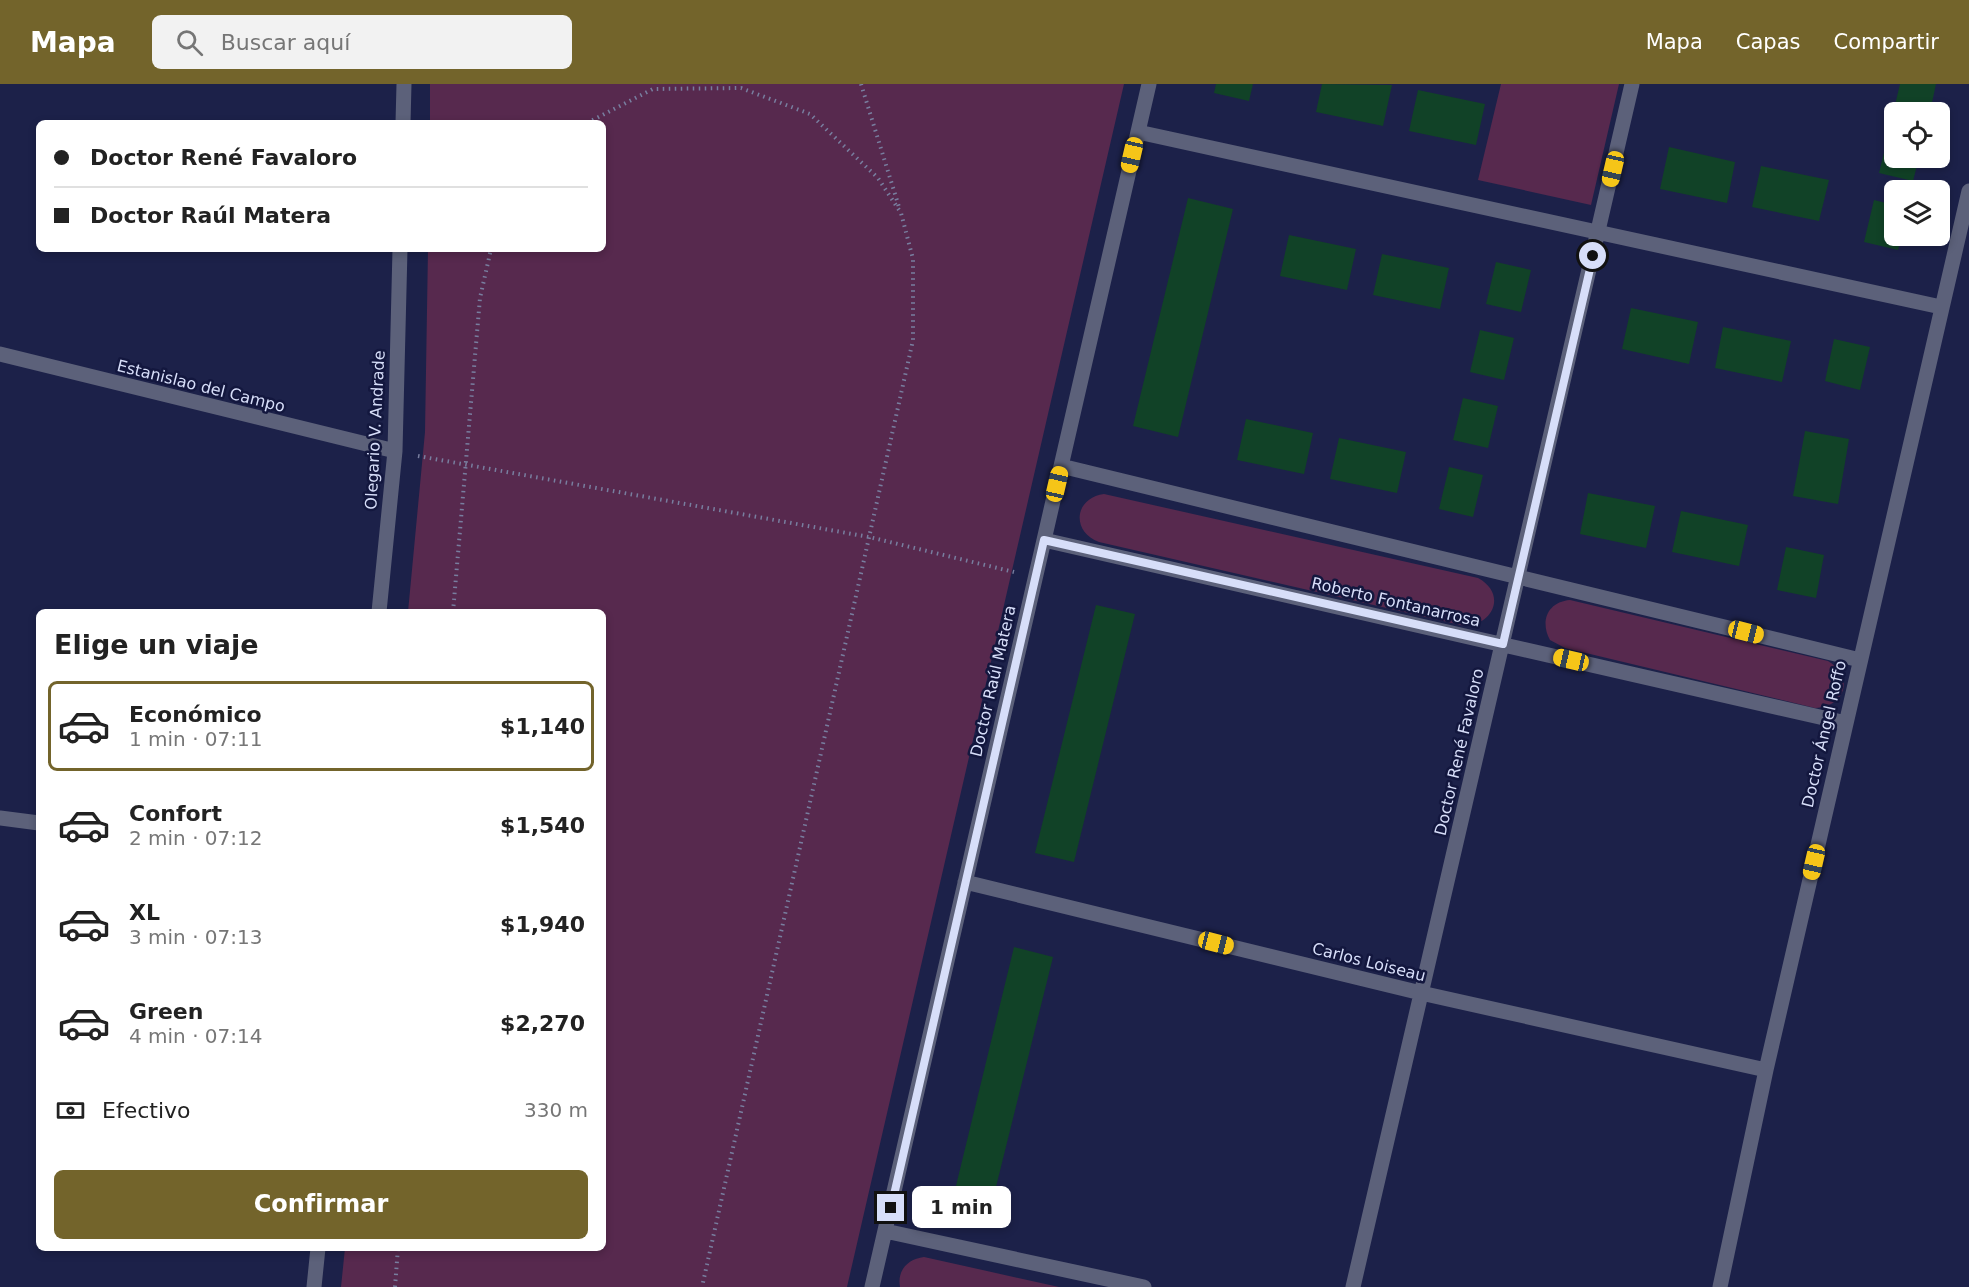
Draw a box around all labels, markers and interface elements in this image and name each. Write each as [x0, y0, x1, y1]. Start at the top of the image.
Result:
search box [152, 15, 572, 69]
text: Mapa [30, 26, 116, 59]
icon: search [173, 26, 206, 59]
text: Buscar aquí [221, 30, 350, 55]
text: Mapa [1646, 30, 1703, 54]
text: Capas [1736, 30, 1800, 54]
text: Compartir [1833, 30, 1939, 54]
map controls [1884, 102, 1950, 246]
button: locate [1884, 102, 1950, 168]
car [1119, 135, 1145, 175]
text: Doctor René Favaloro [90, 145, 357, 170]
car [1600, 149, 1626, 189]
button: layers [1884, 180, 1950, 246]
text: Doctor Raúl Matera [90, 203, 331, 228]
route start [1579, 242, 1606, 269]
street label: Olegario V. Andrade [361, 350, 389, 510]
street label: Estanislao del Campo [115, 356, 287, 416]
car [1044, 464, 1070, 504]
street label: Roberto Fontanarrosa [1310, 573, 1482, 631]
street label: Doctor Raúl Matera [966, 603, 1020, 759]
car [1726, 619, 1766, 645]
text: Elige un viaje [54, 629, 258, 660]
car [1551, 647, 1591, 673]
street label: Doctor Ángel Roffo [1798, 659, 1850, 809]
street label: Doctor René Favaloro [1431, 667, 1487, 837]
icon: car [57, 699, 111, 753]
text: Económico [129, 702, 262, 727]
text: $1,140 [500, 714, 585, 739]
text: 1 min · 07:11 [129, 727, 263, 751]
icon: car [57, 798, 111, 852]
text: Confort [129, 801, 222, 826]
text: $1,540 [500, 813, 585, 838]
text: 2 min · 07:12 [129, 826, 263, 850]
car [1801, 842, 1827, 882]
icon: car [57, 897, 111, 951]
text: XL [129, 900, 160, 925]
text: $1,940 [500, 912, 585, 937]
text: 3 min · 07:13 [129, 925, 263, 949]
car [1196, 930, 1236, 956]
street label: Carlos Loiseau [1310, 939, 1428, 985]
icon: car [57, 996, 111, 1050]
text: Green [129, 999, 203, 1024]
text: $2,270 [500, 1011, 585, 1036]
text: 4 min · 07:14 [129, 1024, 263, 1048]
icon: cash [54, 1094, 87, 1127]
text: Efectivo [102, 1098, 191, 1123]
text: 330 m [524, 1098, 588, 1122]
button: Confirmar [54, 1170, 588, 1239]
callout: 1 min [912, 1187, 1011, 1229]
route end [877, 1194, 904, 1221]
text: 1 min [930, 1195, 993, 1219]

